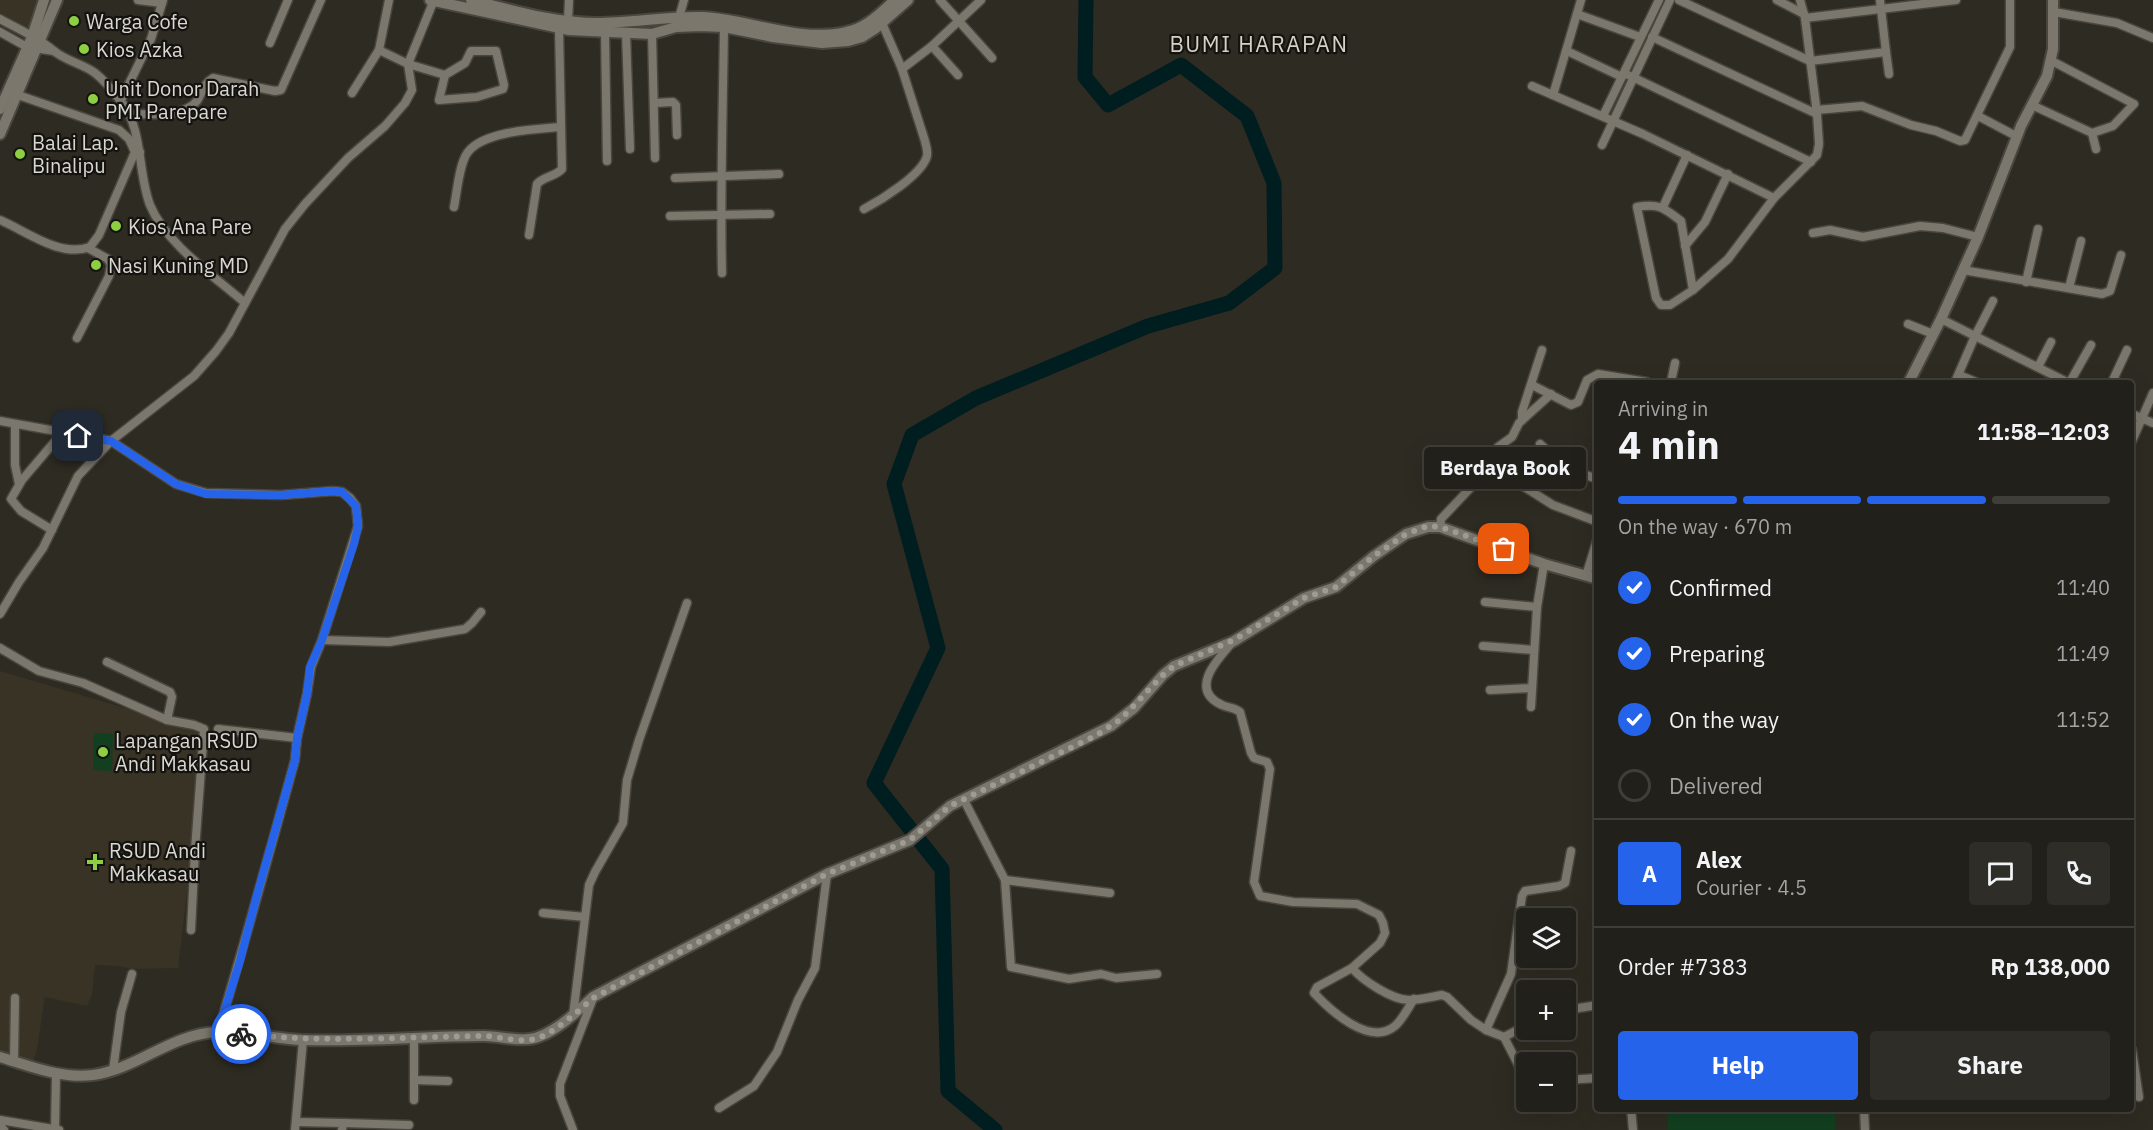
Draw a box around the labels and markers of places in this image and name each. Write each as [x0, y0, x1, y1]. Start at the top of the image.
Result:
place label: Warga Cofe [86, 8, 188, 35]
marker: Warga Cofe [67, 14, 81, 28]
place label: Kios Azka [96, 36, 183, 63]
marker: Kios Azka [77, 42, 91, 56]
place label: Unit Donor Darah PMI Parepare [105, 75, 259, 125]
marker: Unit Donor Darah PMI Parepare [86, 92, 100, 106]
place label: Balai Lap. Binalipu [32, 129, 119, 179]
marker: Balai Lap. Binalipu [13, 147, 27, 161]
place label: Kios Ana Pare [128, 213, 252, 240]
marker: Kios Ana Pare [109, 219, 123, 233]
place label: Nasi Kuning MD [108, 252, 249, 279]
marker: Nasi Kuning MD [89, 258, 103, 272]
pin [52, 410, 103, 461]
callout: Berdaya Book [1423, 447, 1585, 489]
pin [1478, 523, 1529, 574]
place label: Lapangan RSUD Andi Makkasau [115, 727, 258, 777]
marker: Lapangan RSUD Andi Makkasau [96, 745, 110, 759]
place label: RSUD Andi Makkasau [109, 837, 206, 887]
marker: RSUD Andi Makkasau [86, 853, 104, 871]

